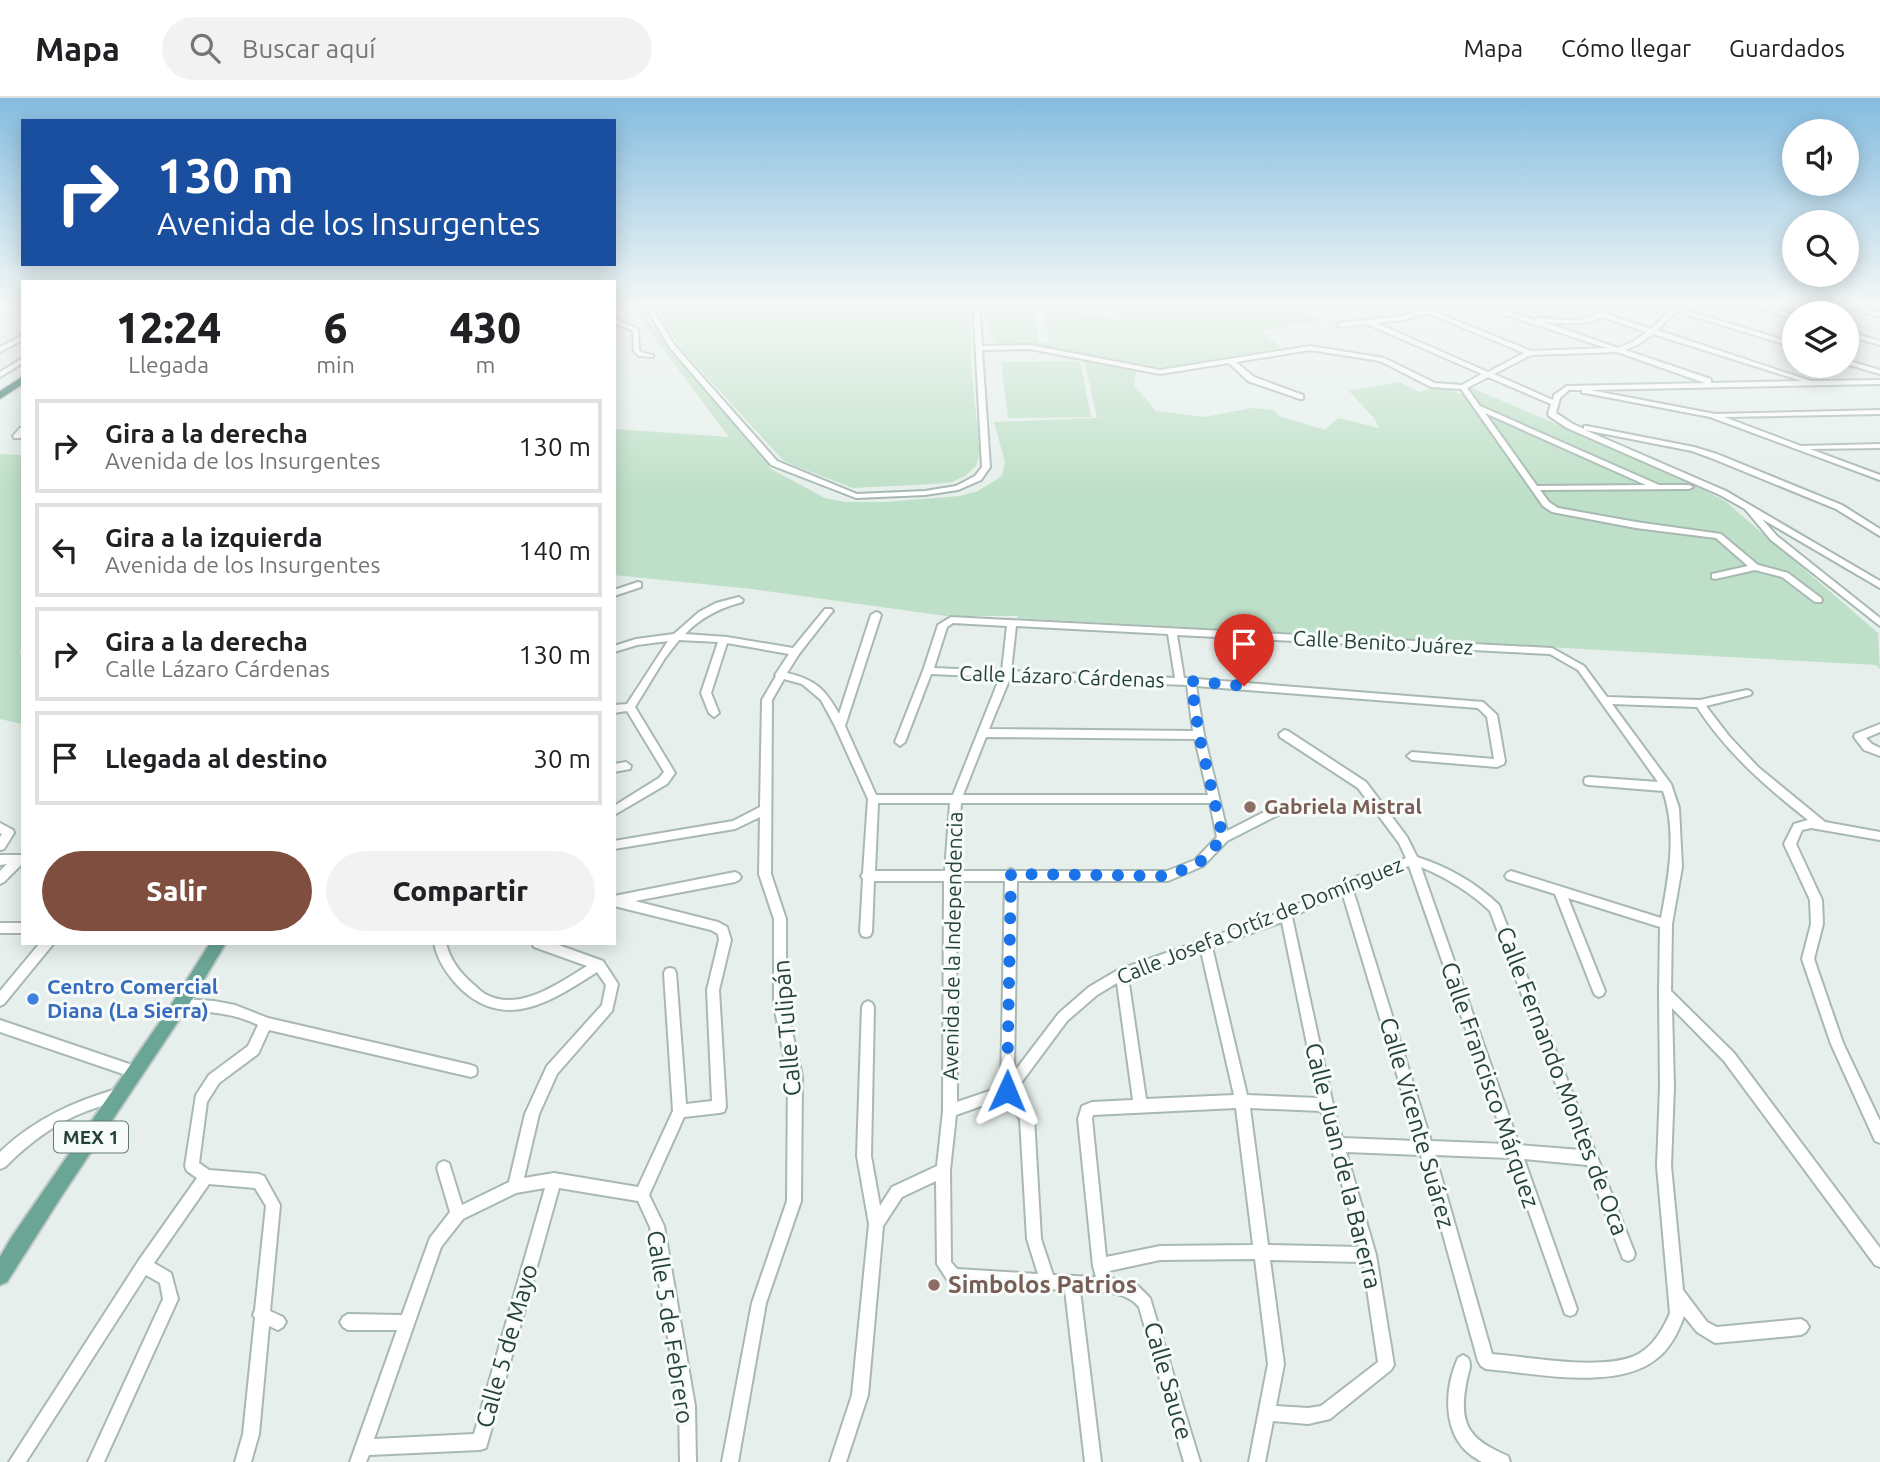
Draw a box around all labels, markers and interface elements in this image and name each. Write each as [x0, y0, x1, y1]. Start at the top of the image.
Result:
search box [162, 17, 652, 80]
icon: search [186, 29, 224, 67]
text: Mapa [35, 30, 120, 67]
text: Buscar aquí [242, 34, 376, 63]
text: Mapa [1463, 35, 1523, 62]
text: Cómo llegar [1561, 35, 1691, 62]
text: Guardados [1729, 35, 1845, 62]
map controls [1782, 119, 1859, 378]
button: sound [1782, 119, 1859, 196]
icon: right [42, 147, 133, 238]
text: 130 m [157, 147, 294, 202]
text: Avenida de los Insurgentes [157, 205, 540, 241]
button: search [1782, 210, 1859, 287]
button: layers [1782, 301, 1859, 378]
text: 12:24 [116, 304, 221, 351]
text: 6 [324, 304, 347, 351]
text: 430 [450, 304, 521, 351]
text: Llegada [128, 352, 209, 377]
text: min [316, 352, 355, 377]
text: m [475, 352, 495, 377]
text: Gira a la derecha [105, 419, 308, 448]
icon: right [46, 427, 84, 465]
text: 130 m [519, 432, 591, 461]
text: Avenida de los Insurgentes [105, 448, 381, 473]
text: Gira a la izquierda [105, 523, 323, 552]
icon: left [46, 531, 84, 569]
text: 140 m [519, 536, 591, 565]
text: Avenida de los Insurgentes [105, 552, 381, 577]
pin [1214, 614, 1274, 686]
icon: arrive [1225, 625, 1263, 663]
street label: Calle Benito Juárez [1292, 625, 1474, 659]
text: Gira a la derecha [105, 627, 308, 656]
icon: right [46, 635, 84, 673]
text: 130 m [519, 640, 591, 669]
text: Calle Lázaro Cárdenas [105, 656, 330, 681]
street label: Calle Lázaro Cárdenas [959, 660, 1165, 692]
icon: arrive [46, 739, 84, 777]
text: Llegada al destino [105, 744, 328, 773]
text: 30 m [533, 744, 591, 773]
place label: Gabriela Mistral [1264, 794, 1422, 818]
marker: Gabriela Mistral [1242, 799, 1258, 815]
street label: Avenida de la Independencia [938, 811, 966, 1080]
button: Salir [42, 851, 312, 931]
button: Compartir [326, 851, 595, 931]
street label: Calle Josefa Ortíz de Domínguez [1113, 852, 1406, 989]
street label: Calle Fernando Montes de Oca [1491, 923, 1634, 1239]
street label: Calle Francisco Márquez [1436, 958, 1545, 1211]
street label: Calle Tulipán [767, 959, 806, 1097]
place label: Centro Comercial Diana (La Sierra) [47, 974, 218, 1022]
marker: Centro Comercial Diana (La Sierra) [25, 991, 41, 1007]
street label: Calle Vicente Suárez [1374, 1014, 1461, 1232]
street label: Calle Juan de la Barerra [1300, 1040, 1387, 1292]
position arrow [970, 1054, 1044, 1128]
road number: MEX 1 [54, 1121, 128, 1152]
street label: Calle 5 de Febrero [642, 1228, 699, 1426]
street label: Calle 5 de Mayo [470, 1261, 543, 1431]
place label: Simbolos Patrios [948, 1271, 1137, 1298]
marker: Simbolos Patrios [926, 1277, 942, 1293]
street label: Calle Sauce [1139, 1319, 1198, 1443]

